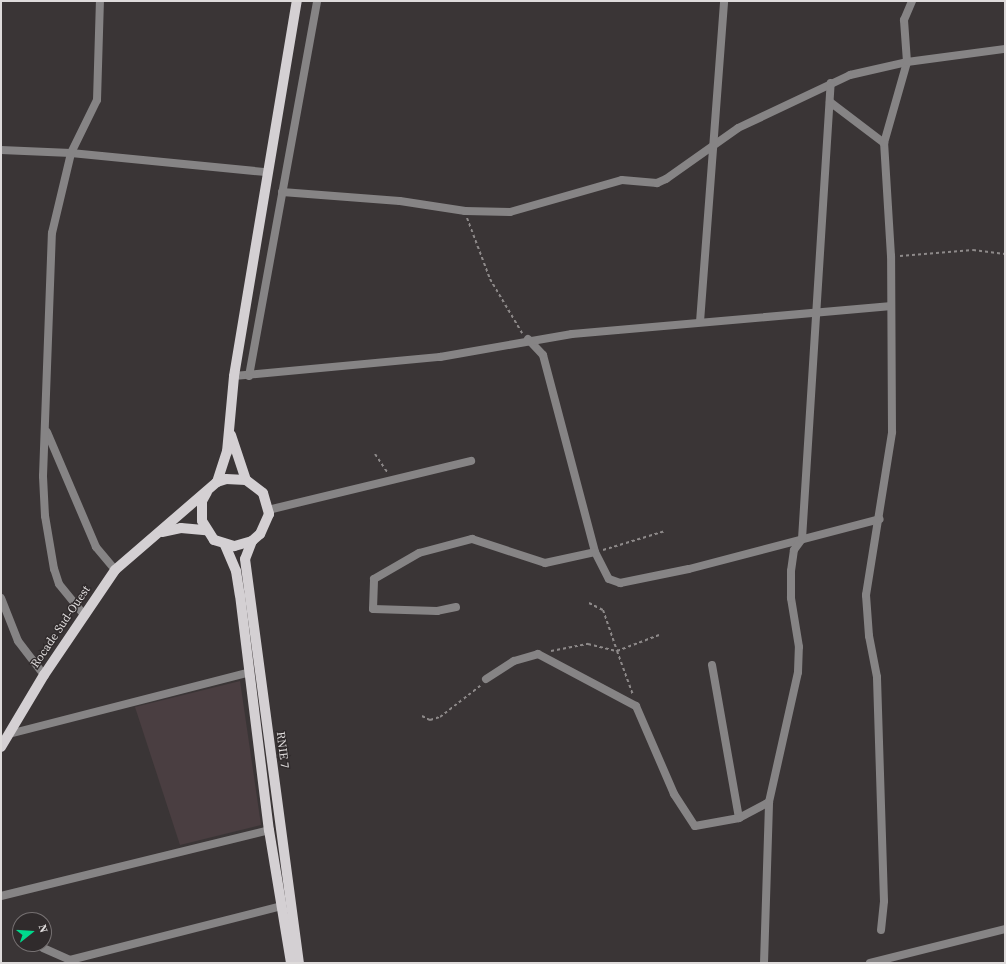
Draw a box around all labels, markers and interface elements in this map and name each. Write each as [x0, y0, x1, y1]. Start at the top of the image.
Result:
street label: Rocade Sud-Ouest [28, 583, 94, 671]
street label: RNIE 7 [273, 731, 291, 769]
north arrow [12, 912, 52, 952]
text: N [35, 923, 51, 935]

